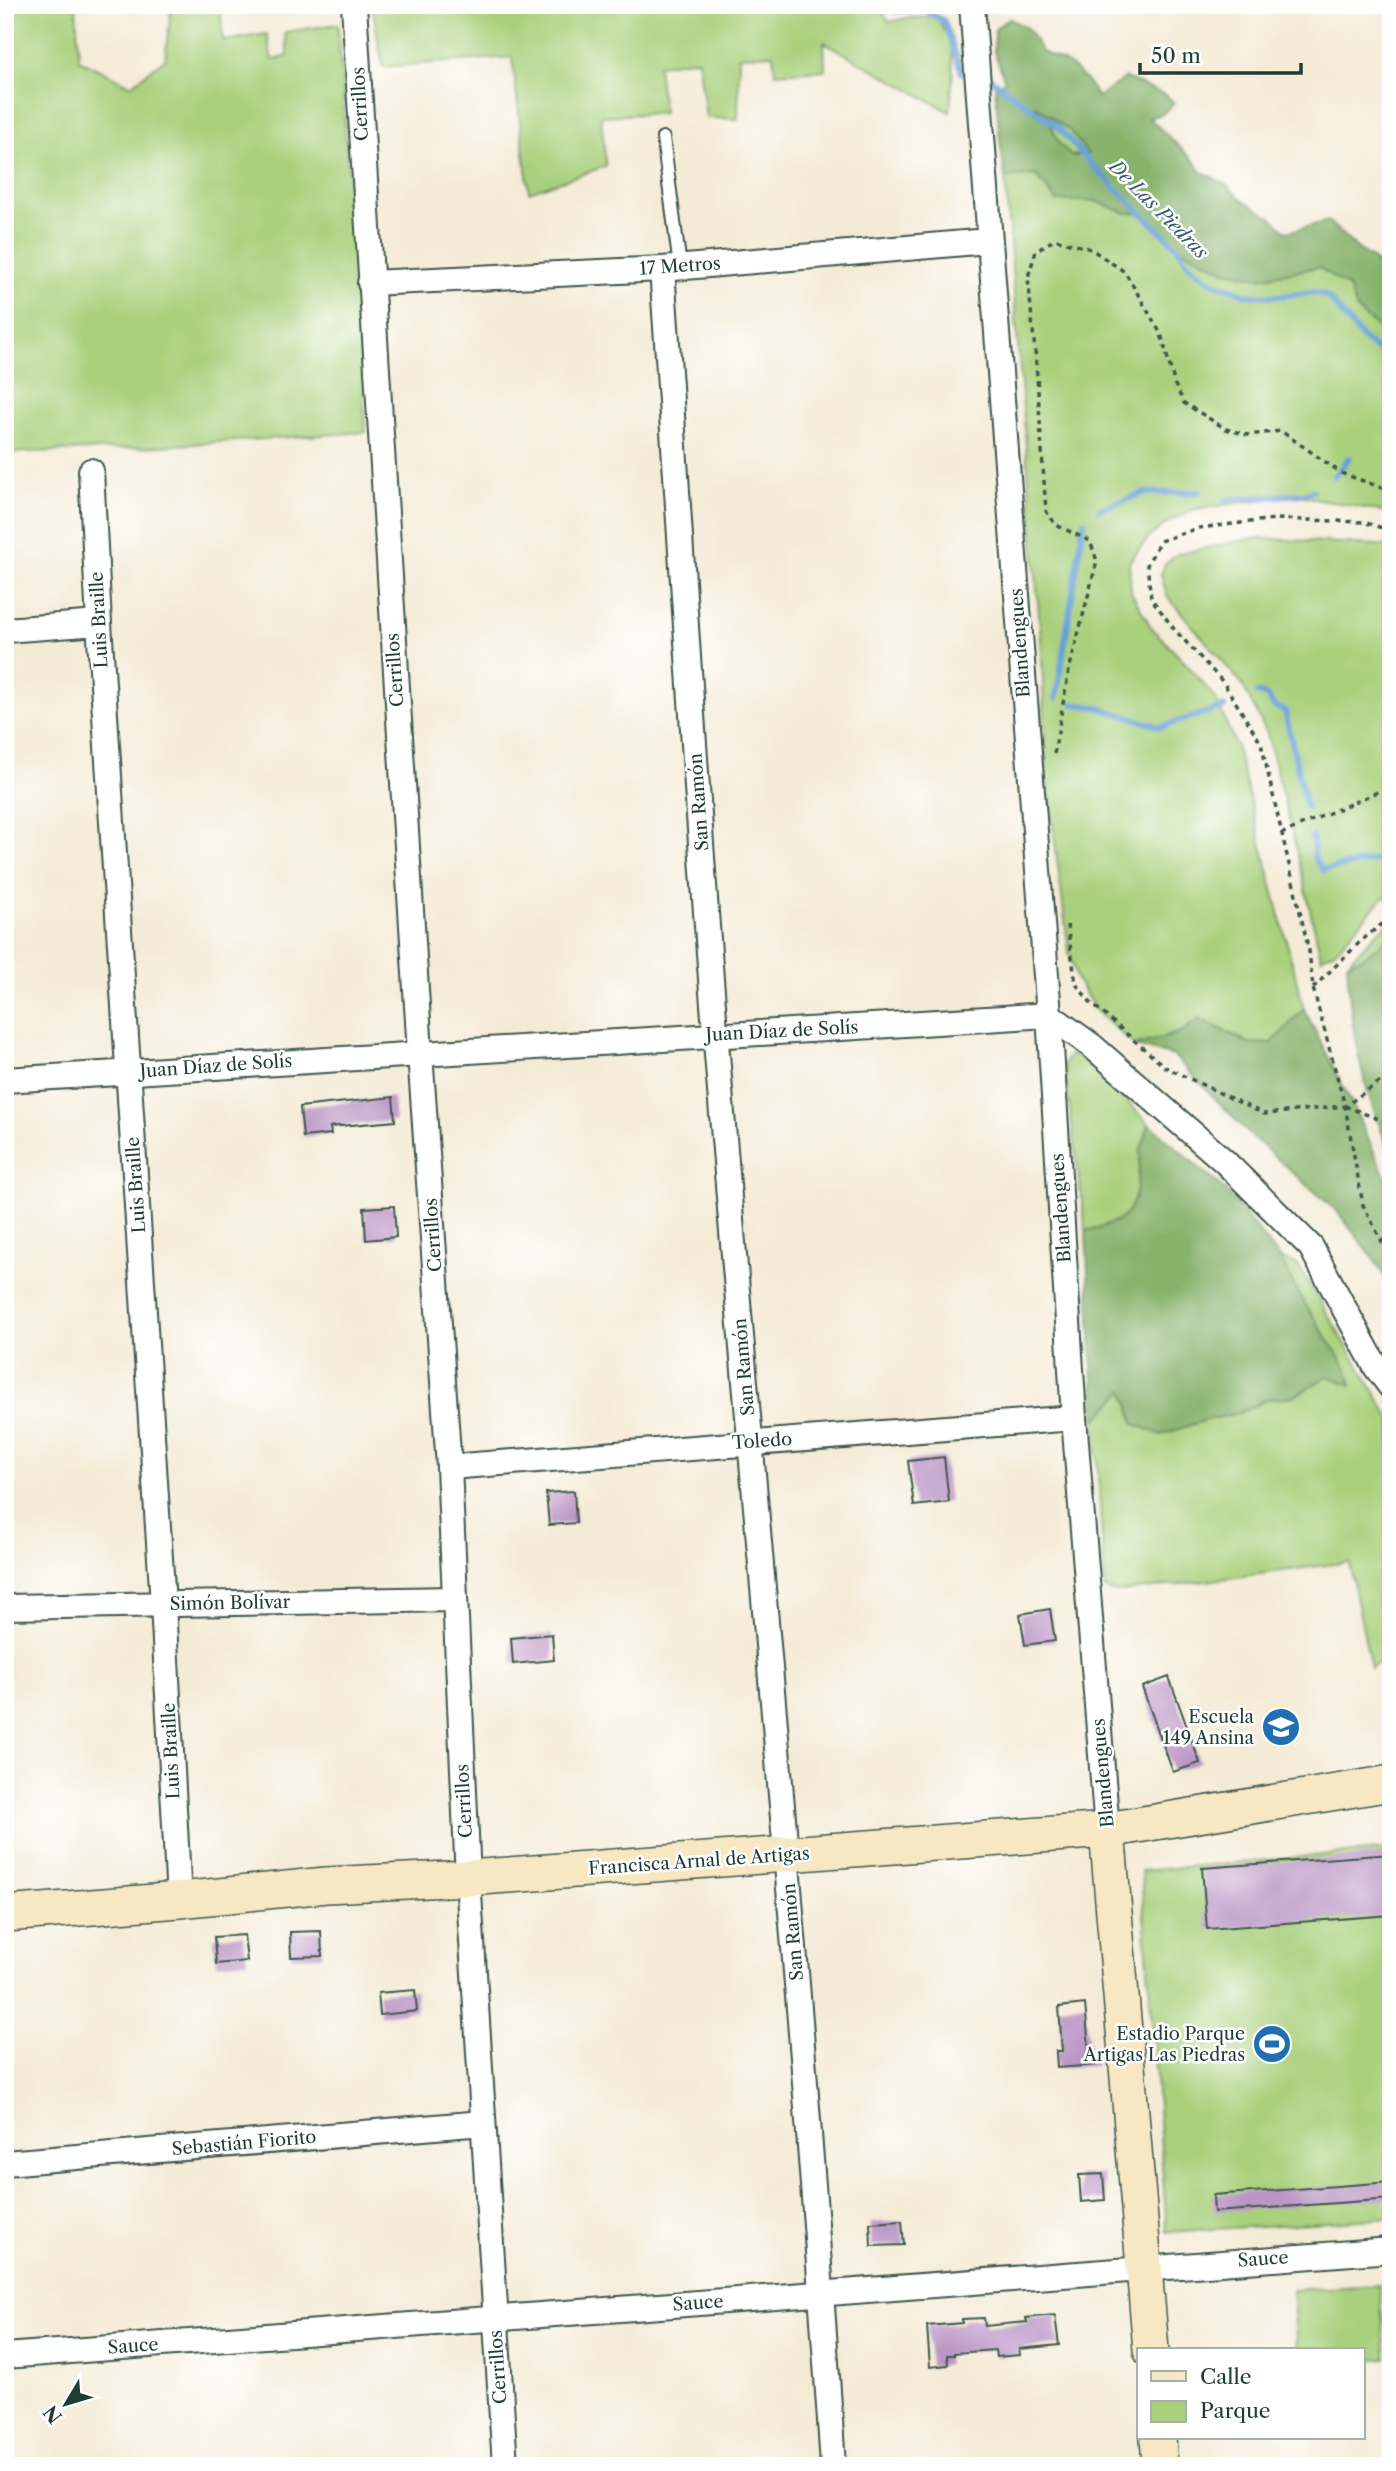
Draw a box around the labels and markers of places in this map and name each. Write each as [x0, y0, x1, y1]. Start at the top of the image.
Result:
place label: Escuela 149 Ansina [1163, 1706, 1255, 1749]
school or university icon: Escuela 149 Ansina [1260, 1706, 1302, 1748]
place label: Estadio Parque Artigas Las Piedras [1083, 2023, 1245, 2066]
sports icon: Estadio Parque Artigas Las Piedras [1251, 2023, 1293, 2065]

